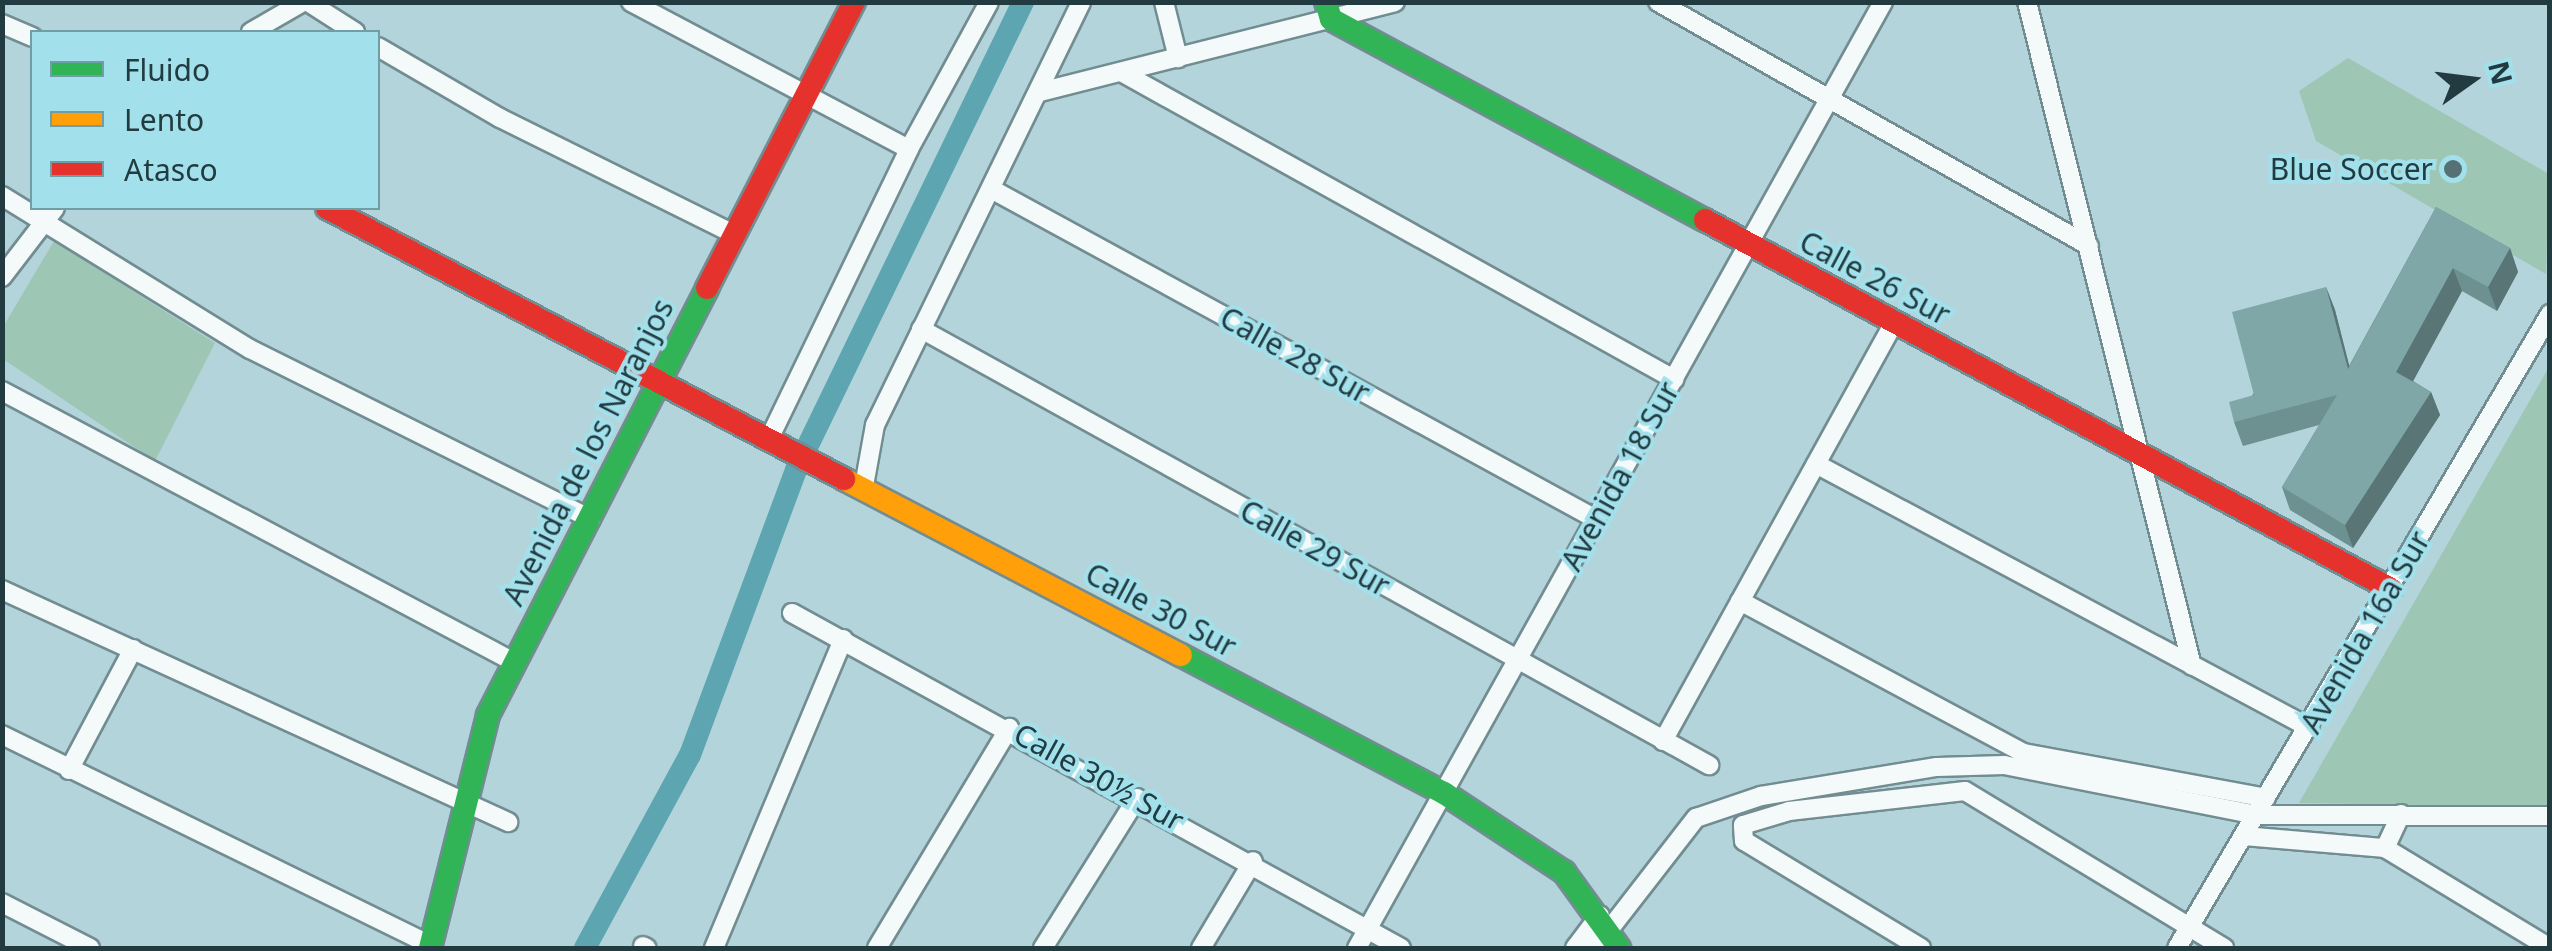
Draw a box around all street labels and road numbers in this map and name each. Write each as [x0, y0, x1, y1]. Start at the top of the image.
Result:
street label: Calle 26 Sur [1793, 223, 1957, 333]
street label: Avenida de los Naranjos [495, 293, 681, 611]
street label: Calle 28 Sur [1214, 299, 1376, 411]
street label: Avenida 18 Sur [1553, 375, 1687, 577]
street label: Calle 29 Sur [1234, 492, 1396, 604]
street label: Avenida 16a Sur [2293, 525, 2437, 739]
street label: Calle 30 Sur [1079, 555, 1243, 665]
street label: Calle 30½ Sur [1008, 716, 1190, 838]

